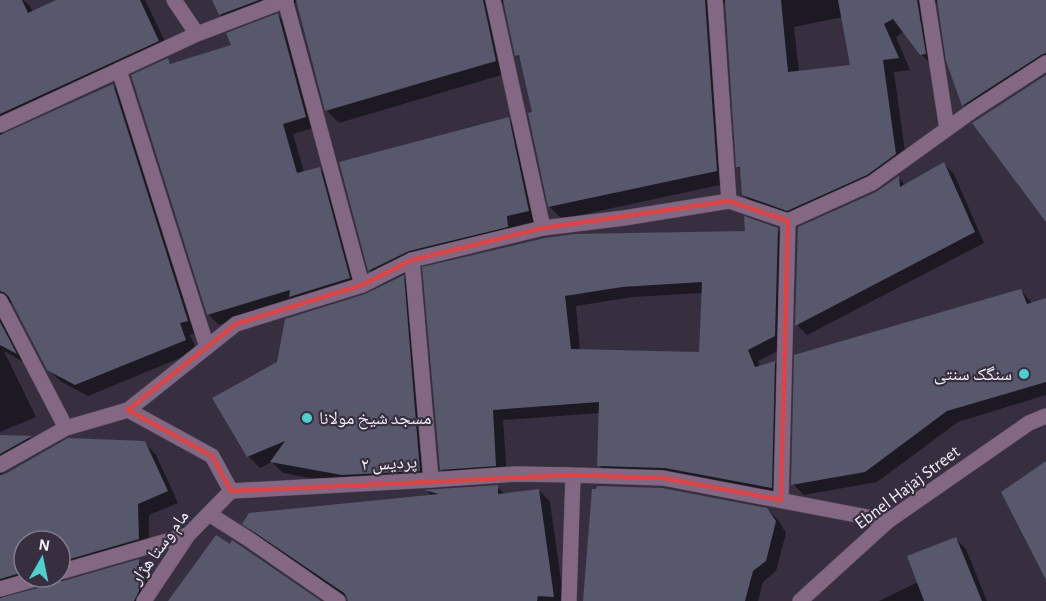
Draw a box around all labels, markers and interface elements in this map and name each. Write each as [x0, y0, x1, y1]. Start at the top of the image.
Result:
place label: سنگک سنتی [934, 366, 1012, 385]
marker: سنگک سنتی [1017, 367, 1031, 381]
place label: مسجد شیخ مولانا [319, 410, 431, 430]
marker: مسجد شیخ مولانا [300, 411, 314, 425]
street label: Ebnel Hajaj Street [852, 442, 964, 533]
street label: پردیس ۲ [360, 454, 418, 476]
street label: مام وستا هژار [127, 507, 194, 590]
north arrow [12, 529, 72, 589]
text: N [37, 536, 51, 554]

